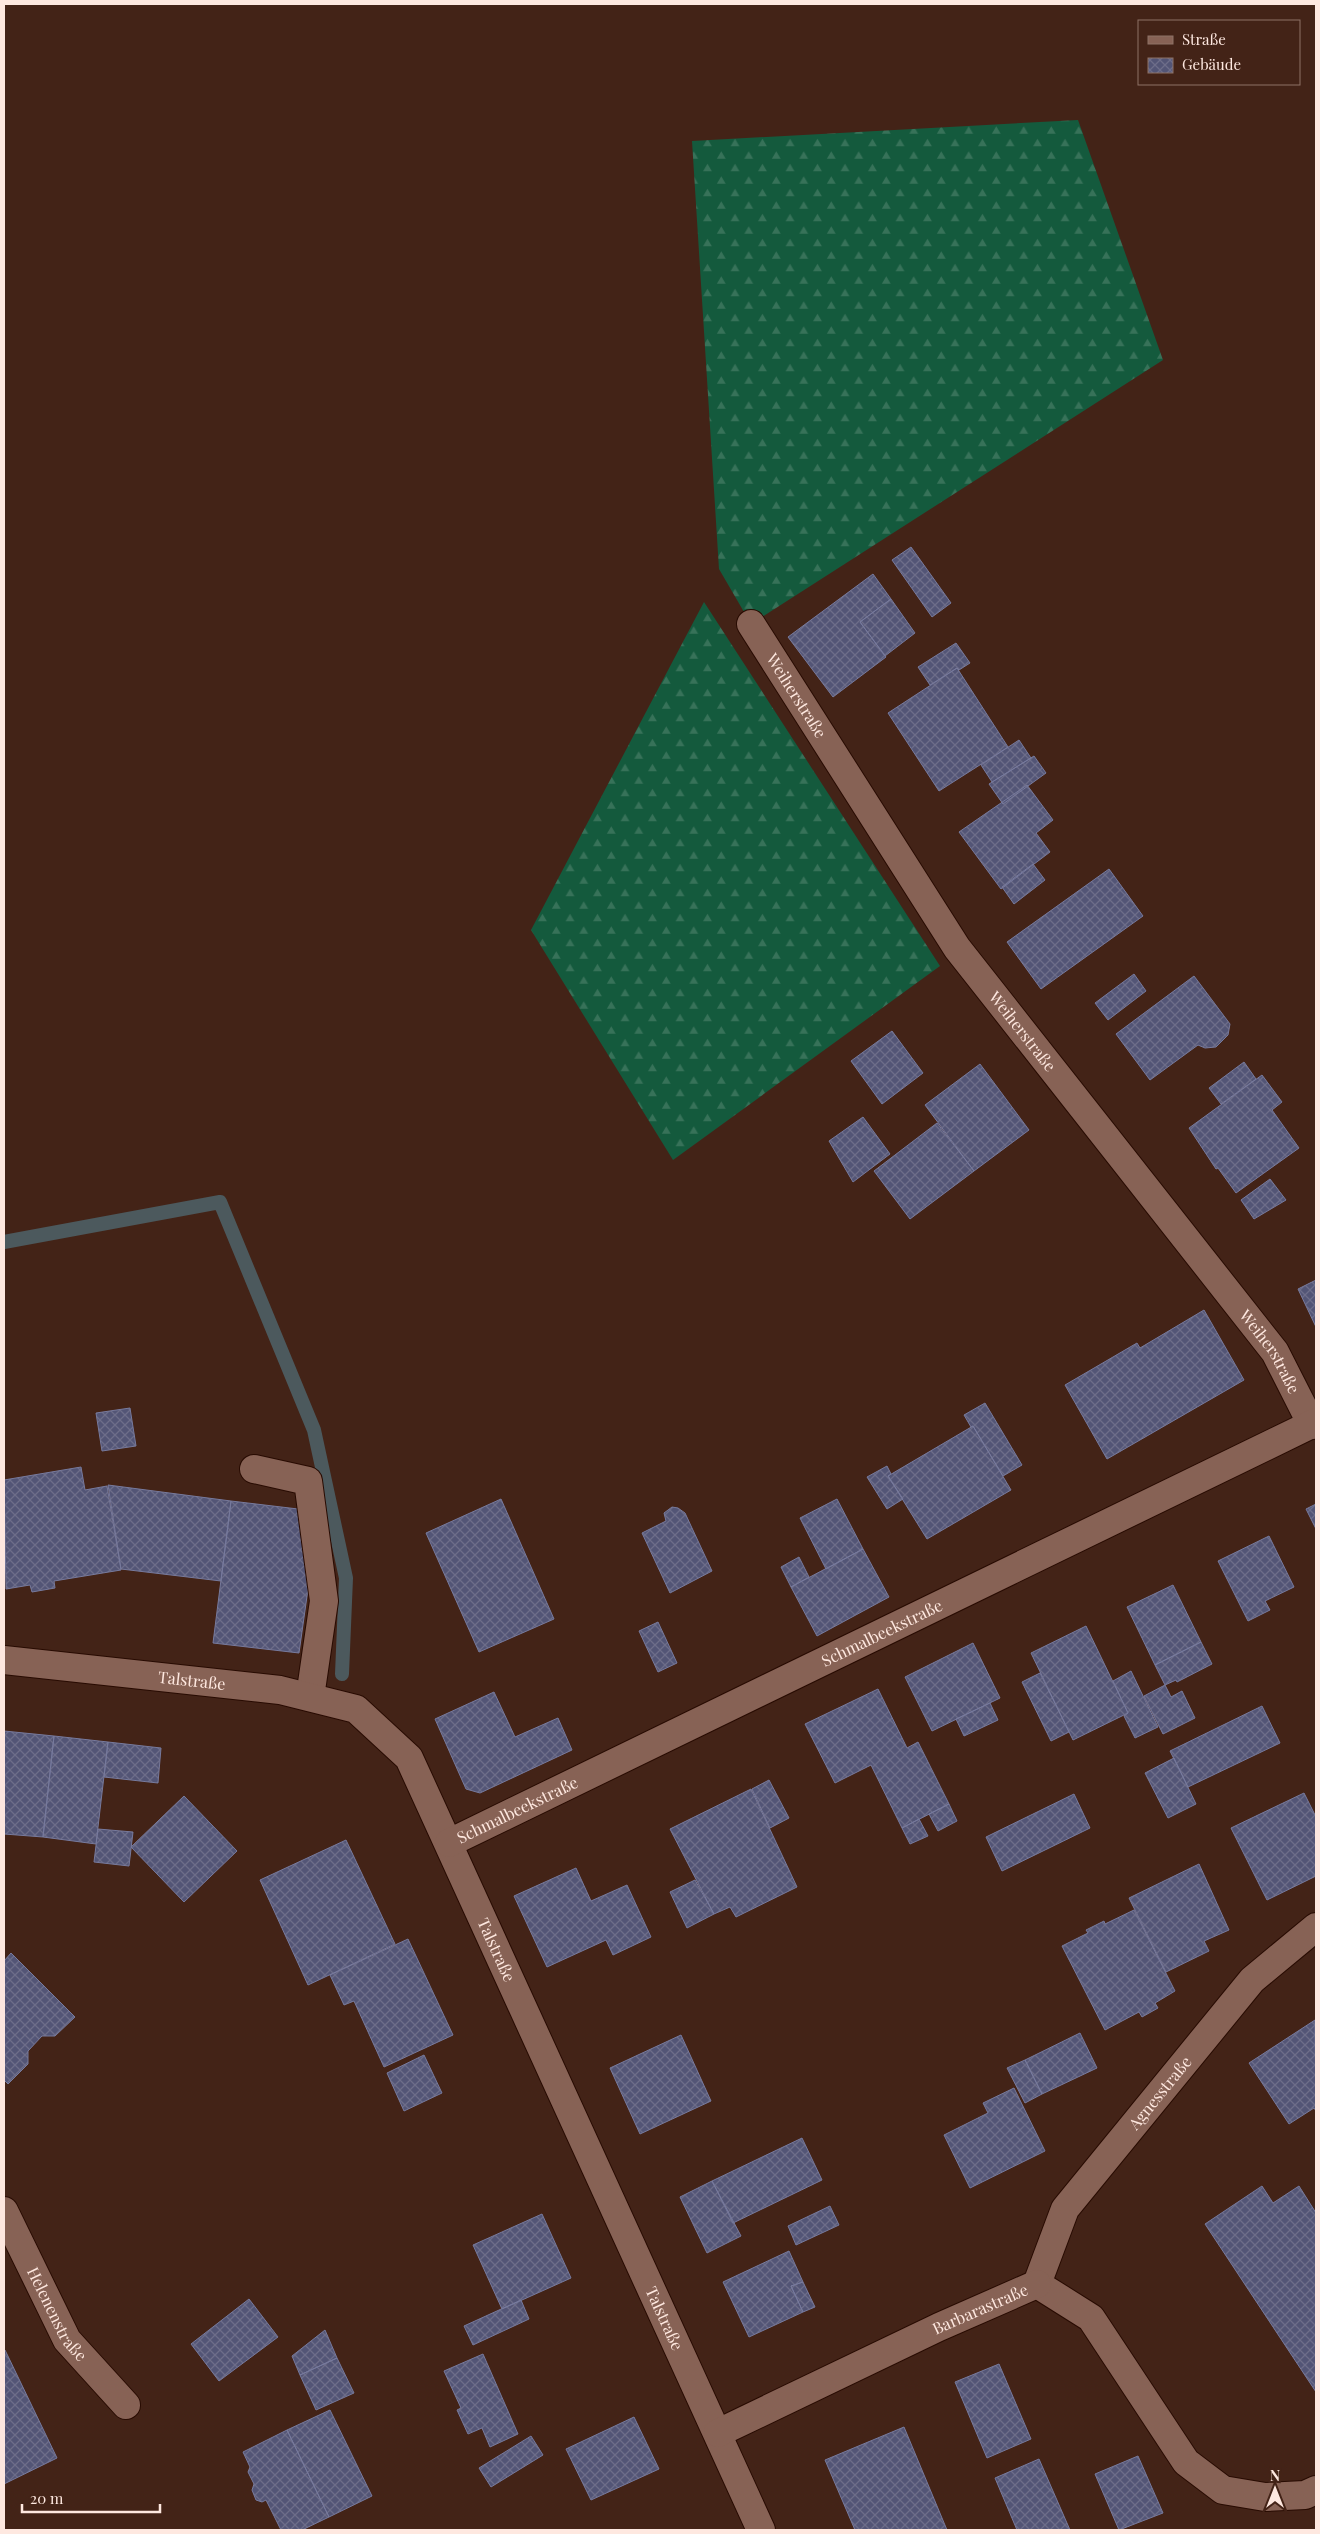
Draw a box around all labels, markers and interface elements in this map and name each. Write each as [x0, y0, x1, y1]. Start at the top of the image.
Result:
legend [1138, 20, 1300, 85]
text: Straße [1182, 29, 1226, 49]
text: Gebäude [1182, 54, 1241, 74]
street label: Weiherstraße [762, 648, 832, 742]
street label: Weiherstraße [984, 986, 1061, 1075]
street label: Weiherstraße [1235, 1304, 1305, 1397]
street label: Schmalbeekstraße [817, 1594, 945, 1671]
street label: Talstraße [157, 1666, 227, 1694]
street label: Schmalbeekstraße [453, 1771, 581, 1848]
street label: Talstraße [473, 1915, 521, 1985]
street label: Agnesstraße [1123, 2052, 1196, 2134]
street label: Helenenstraße [23, 2263, 92, 2365]
street label: Barbarastraße [929, 2278, 1031, 2339]
street label: Talstraße [641, 2283, 689, 2353]
north arrow [1250, 2464, 1300, 2514]
text: N [1270, 2466, 1280, 2485]
scale bar [22, 2482, 160, 2514]
text: 20 m [30, 2488, 64, 2508]

